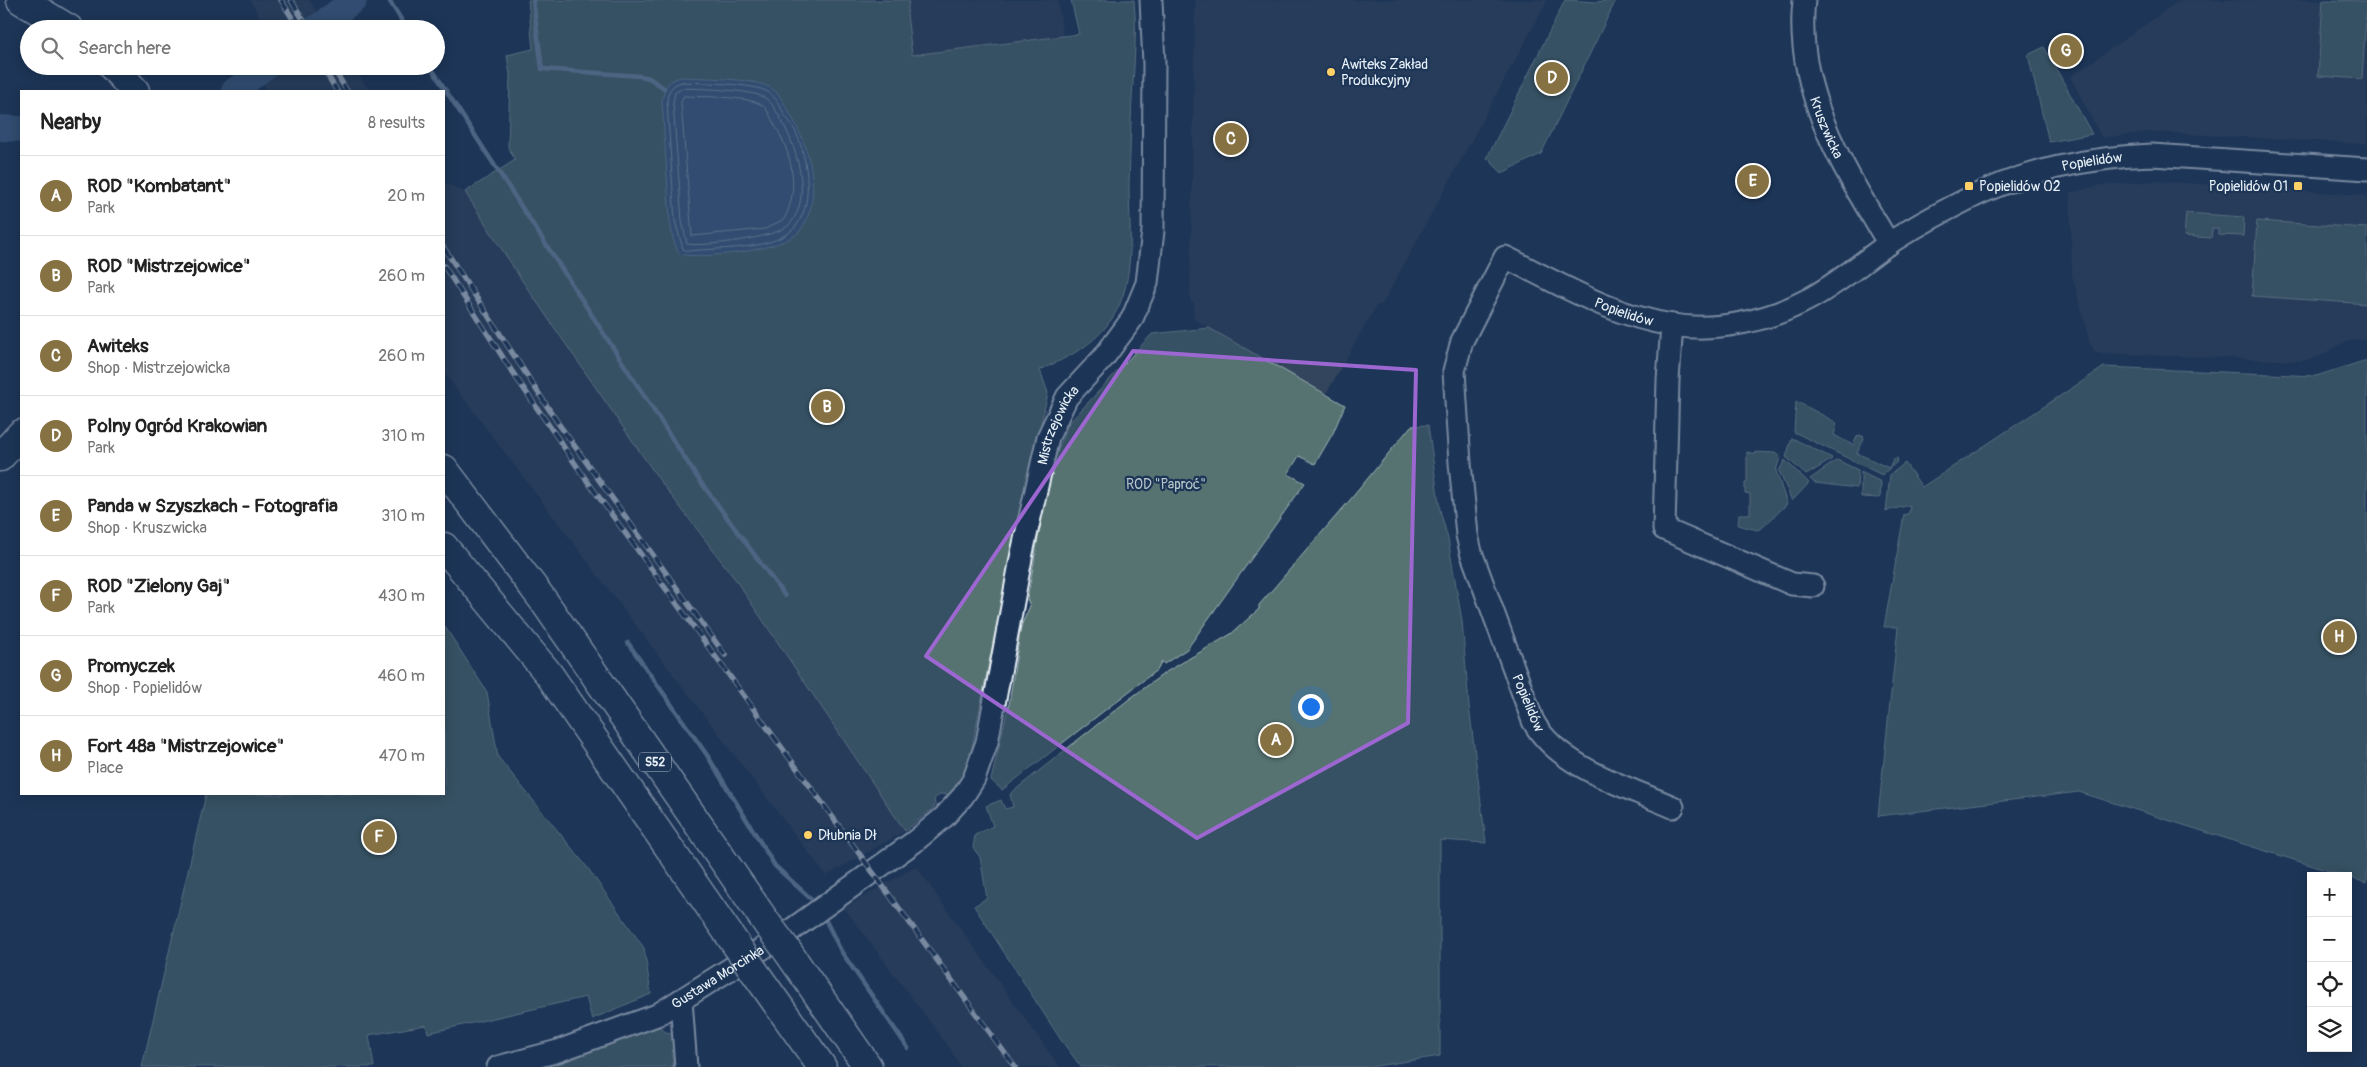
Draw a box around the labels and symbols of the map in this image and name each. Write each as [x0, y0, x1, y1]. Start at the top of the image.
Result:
pin: G [2050, 32, 2082, 70]
place label: Awiteks Zakład Produkcyjny [1341, 56, 1428, 89]
pin: D [1536, 59, 1568, 97]
marker: Awiteks Zakład Produkcyjny [1325, 66, 1337, 78]
street label: Kruszwicka [1806, 94, 1847, 161]
pin: C [1215, 120, 1247, 158]
street label: Popielidów [2060, 148, 2124, 175]
pin: E [1737, 162, 1769, 200]
place label: Popielidów 02 [1979, 178, 2061, 195]
place label: Popielidów 01 [2209, 178, 2288, 195]
marker: Popielidów 02 [1963, 180, 1975, 192]
marker: Popielidów 01 [2292, 180, 2304, 192]
street label: Popielidów [1592, 294, 1656, 330]
street label: Mistrzejowicka [1034, 381, 1082, 466]
pin: B [811, 388, 843, 426]
park label: ROD "Paproć" [1126, 476, 1206, 493]
pin: H [2323, 618, 2355, 656]
street label: Popielidów [1508, 672, 1548, 735]
your location [1298, 694, 1324, 720]
pin: A [1260, 721, 1292, 759]
road number: S52 [639, 752, 671, 772]
pin: F [363, 818, 395, 856]
place label: Dłubnia Dł [818, 827, 877, 844]
marker: Dłubnia Dł [802, 829, 814, 841]
street label: Gustawa Morcinka [668, 941, 767, 1012]

